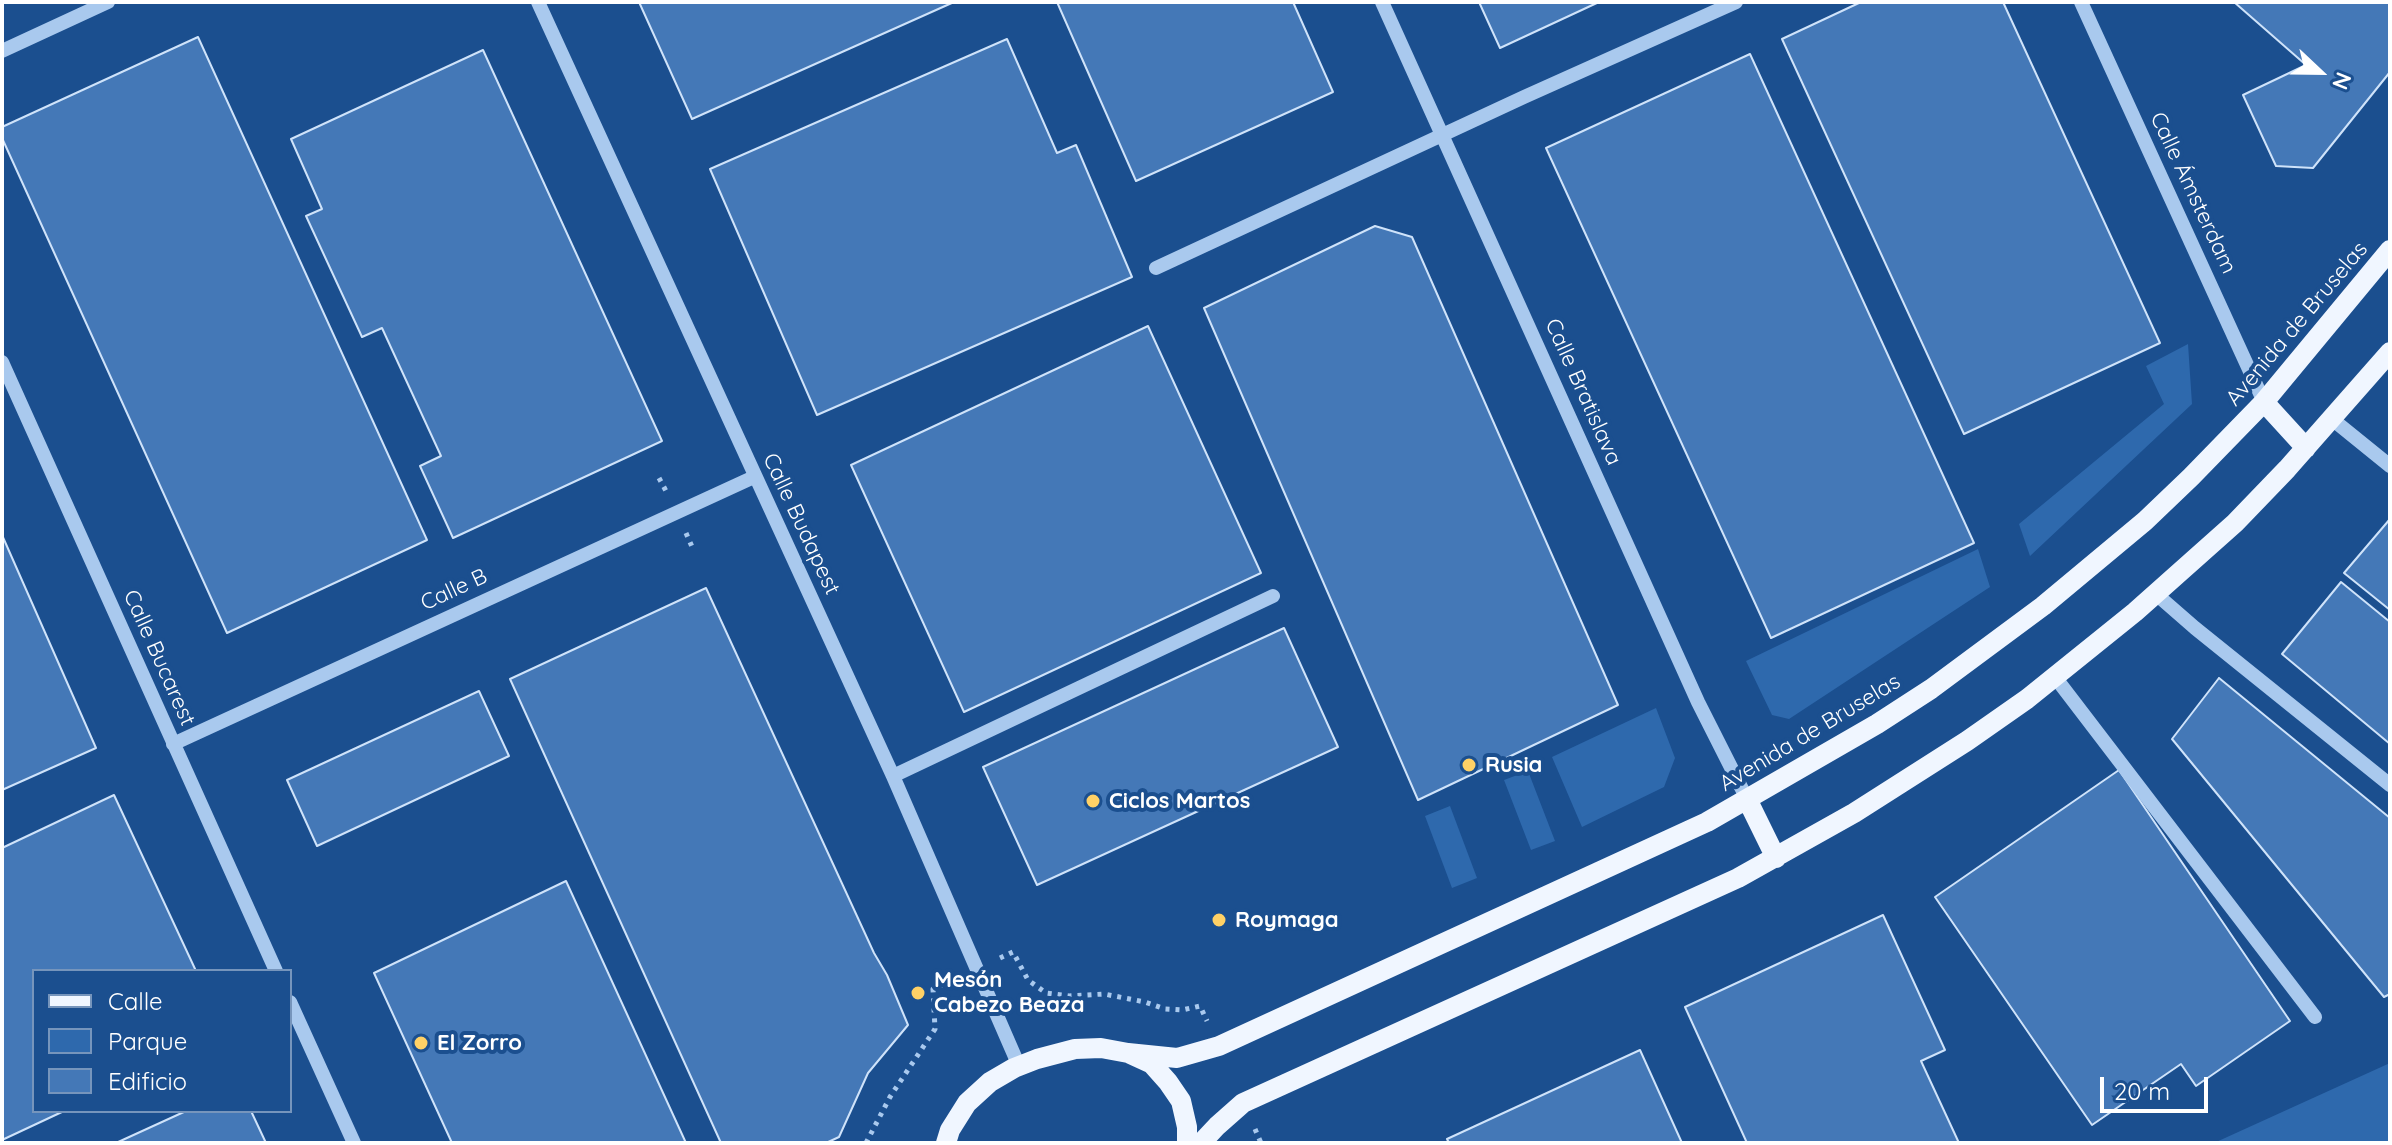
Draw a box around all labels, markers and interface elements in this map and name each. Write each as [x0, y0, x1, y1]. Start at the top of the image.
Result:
north arrow [2280, 32, 2360, 112]
text: N [2326, 68, 2358, 94]
street label: Calle Ámsterdam [2144, 108, 2242, 278]
street label: Avenida de Bruselas [2221, 237, 2373, 411]
street label: Calle Bratislava [1539, 315, 1627, 469]
street label: Calle Budapest [757, 449, 845, 599]
street label: Calle B [417, 563, 491, 617]
street label: Calle Bucarest [117, 586, 201, 730]
street label: Avenida de Bruselas [1715, 669, 1905, 797]
place label: Rusia [1485, 752, 1542, 778]
marker: Rusia [1460, 756, 1478, 774]
place label: Ciclos Martos [1109, 788, 1250, 814]
marker: Ciclos Martos [1084, 792, 1102, 810]
place label: Roymaga [1235, 907, 1338, 933]
marker: Roymaga [1210, 911, 1228, 929]
place label: Mesón Cabezo Beaza [934, 967, 1084, 1018]
legend [32, 969, 292, 1113]
marker: Mesón Cabezo Beaza [909, 984, 927, 1002]
text: Calle [108, 986, 163, 1016]
text: Parque [108, 1026, 187, 1056]
place label: El Zorro [437, 1030, 522, 1056]
marker: El Zorro [412, 1034, 430, 1052]
scale bar [2104, 1061, 2212, 1111]
text: Edificio [108, 1066, 187, 1096]
text: 20 m [2114, 1076, 2170, 1106]

